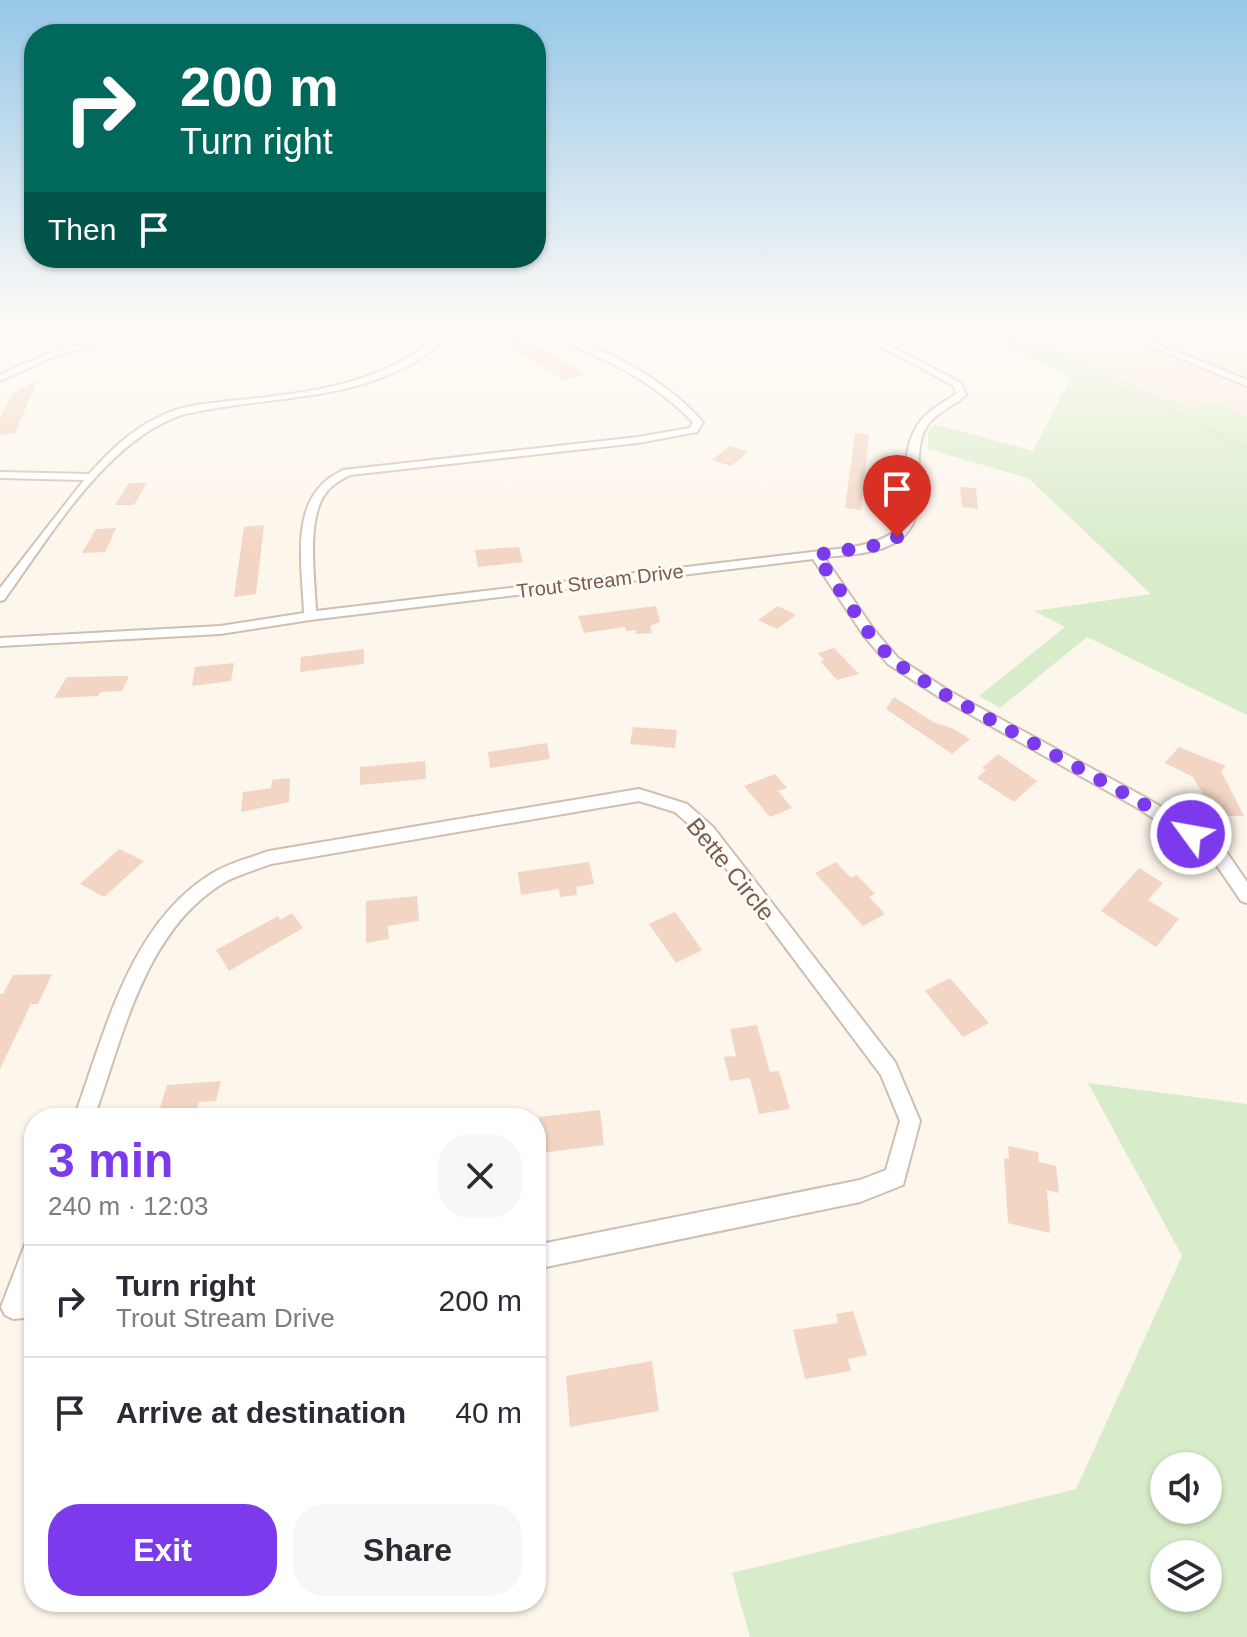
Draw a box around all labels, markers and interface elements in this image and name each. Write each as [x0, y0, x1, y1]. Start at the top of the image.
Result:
text: 200 m [180, 55, 339, 118]
icon: right [48, 56, 152, 160]
text: Turn right [180, 121, 333, 162]
icon: arrive [132, 208, 176, 252]
text: Then [48, 213, 116, 246]
pin [863, 455, 931, 537]
icon: arrive [875, 467, 919, 511]
street label: Trout Stream Drive [515, 560, 685, 602]
position arrow [1149, 792, 1233, 876]
street label: Bette Circle [681, 812, 781, 926]
text: 3 min [48, 1134, 173, 1187]
button: close [438, 1134, 522, 1218]
text: 240 m · 12:03 [48, 1191, 208, 1221]
text: Turn right [116, 1269, 255, 1302]
icon: right [48, 1279, 92, 1323]
text: 200 m [439, 1284, 522, 1317]
text: Trout Stream Drive [116, 1303, 335, 1333]
icon: arrive [48, 1391, 92, 1435]
text: Arrive at destination [116, 1396, 406, 1429]
text: 40 m [455, 1396, 522, 1429]
map controls [1150, 1452, 1222, 1612]
button: sound [1150, 1452, 1222, 1524]
button: Exit [48, 1504, 277, 1596]
button: Share [293, 1504, 522, 1596]
button: layers [1150, 1540, 1222, 1612]

